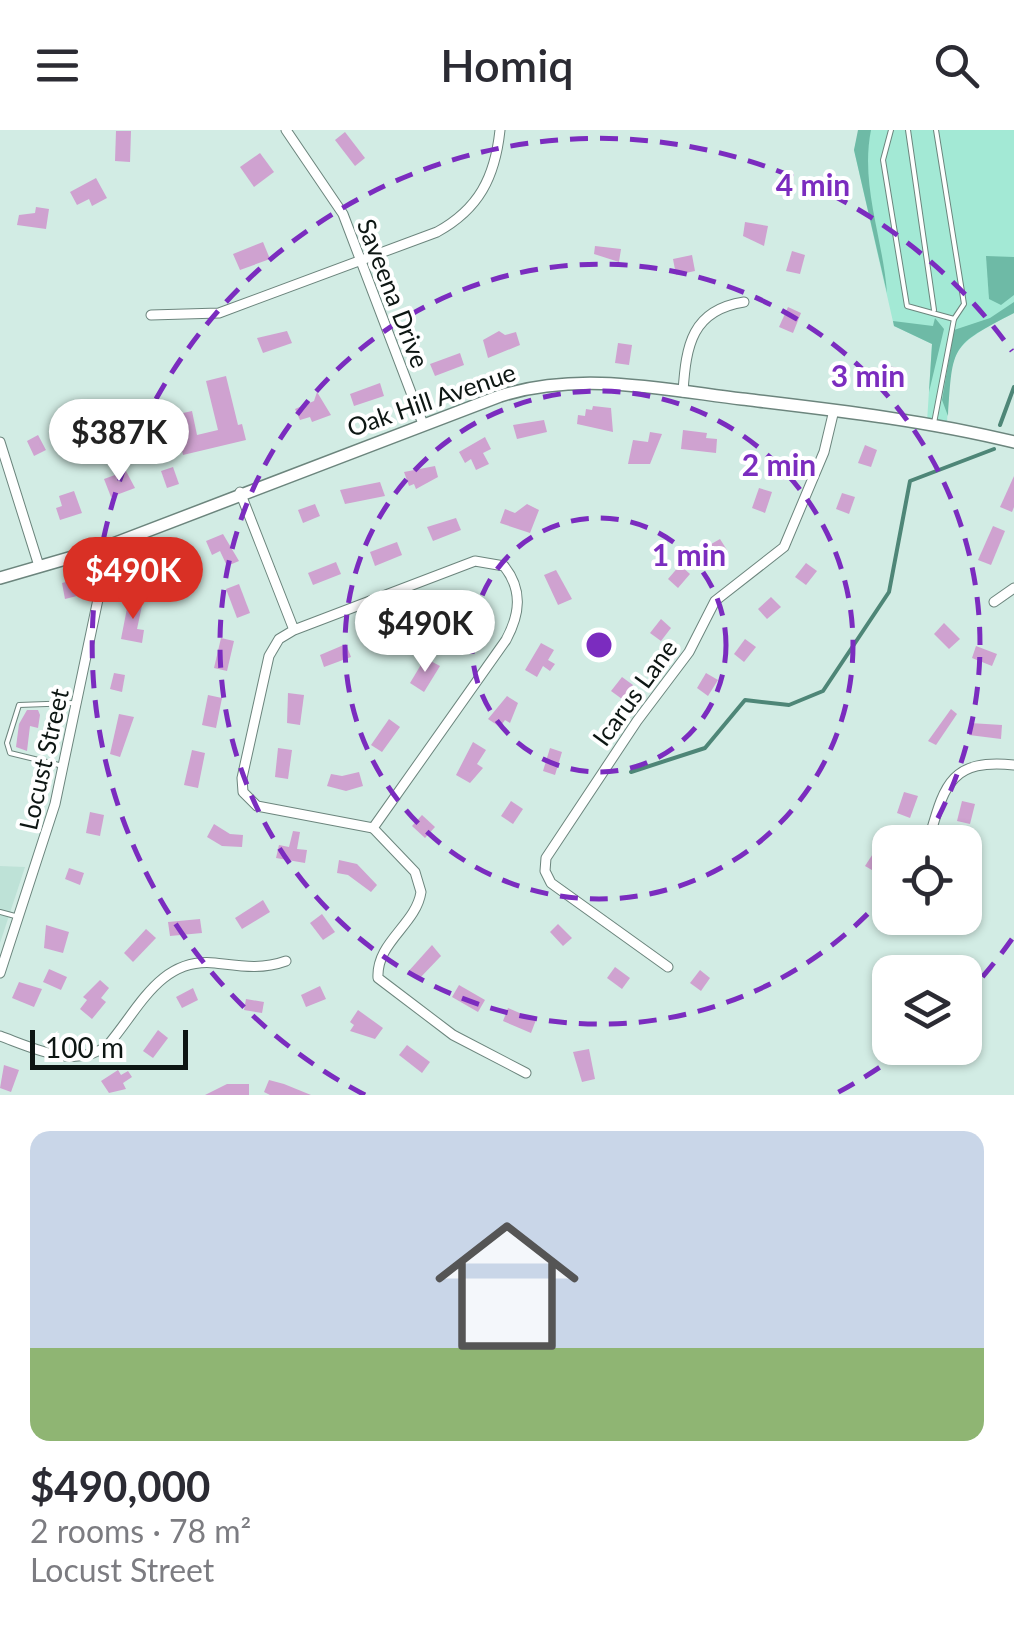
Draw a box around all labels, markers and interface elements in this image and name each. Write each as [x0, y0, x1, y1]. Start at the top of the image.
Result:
icon: menu [30, 38, 85, 93]
text: Homiq [440, 38, 574, 92]
icon: search [929, 38, 984, 93]
text: 4 min [776, 166, 850, 202]
street label: Saveena Drive [352, 214, 436, 372]
street label: Oak Hill Avenue [343, 356, 519, 442]
text: 3 min [831, 357, 905, 393]
pin: $387K [49, 399, 189, 484]
text: $387K [71, 412, 167, 451]
text: 2 min [742, 446, 816, 482]
text: 1 min [652, 536, 726, 572]
pin: $490K [63, 537, 203, 622]
text: $490K [85, 550, 181, 589]
pin: $490K [355, 590, 495, 675]
text: $490K [377, 603, 473, 642]
centre of rings [581, 627, 617, 663]
street label: Icarus Lane [586, 633, 682, 751]
street label: Locust Street [12, 685, 74, 833]
map controls [872, 825, 982, 1065]
button: locate [872, 825, 982, 935]
button: layers [872, 955, 982, 1065]
scale bar [30, 1025, 188, 1070]
text: 100 m [45, 1030, 124, 1064]
icon: home [417, 1196, 597, 1376]
text: $490,000 [30, 1461, 210, 1511]
text: 2 rooms · 78 m² [30, 1511, 251, 1550]
text: Locust Street [30, 1550, 214, 1589]

